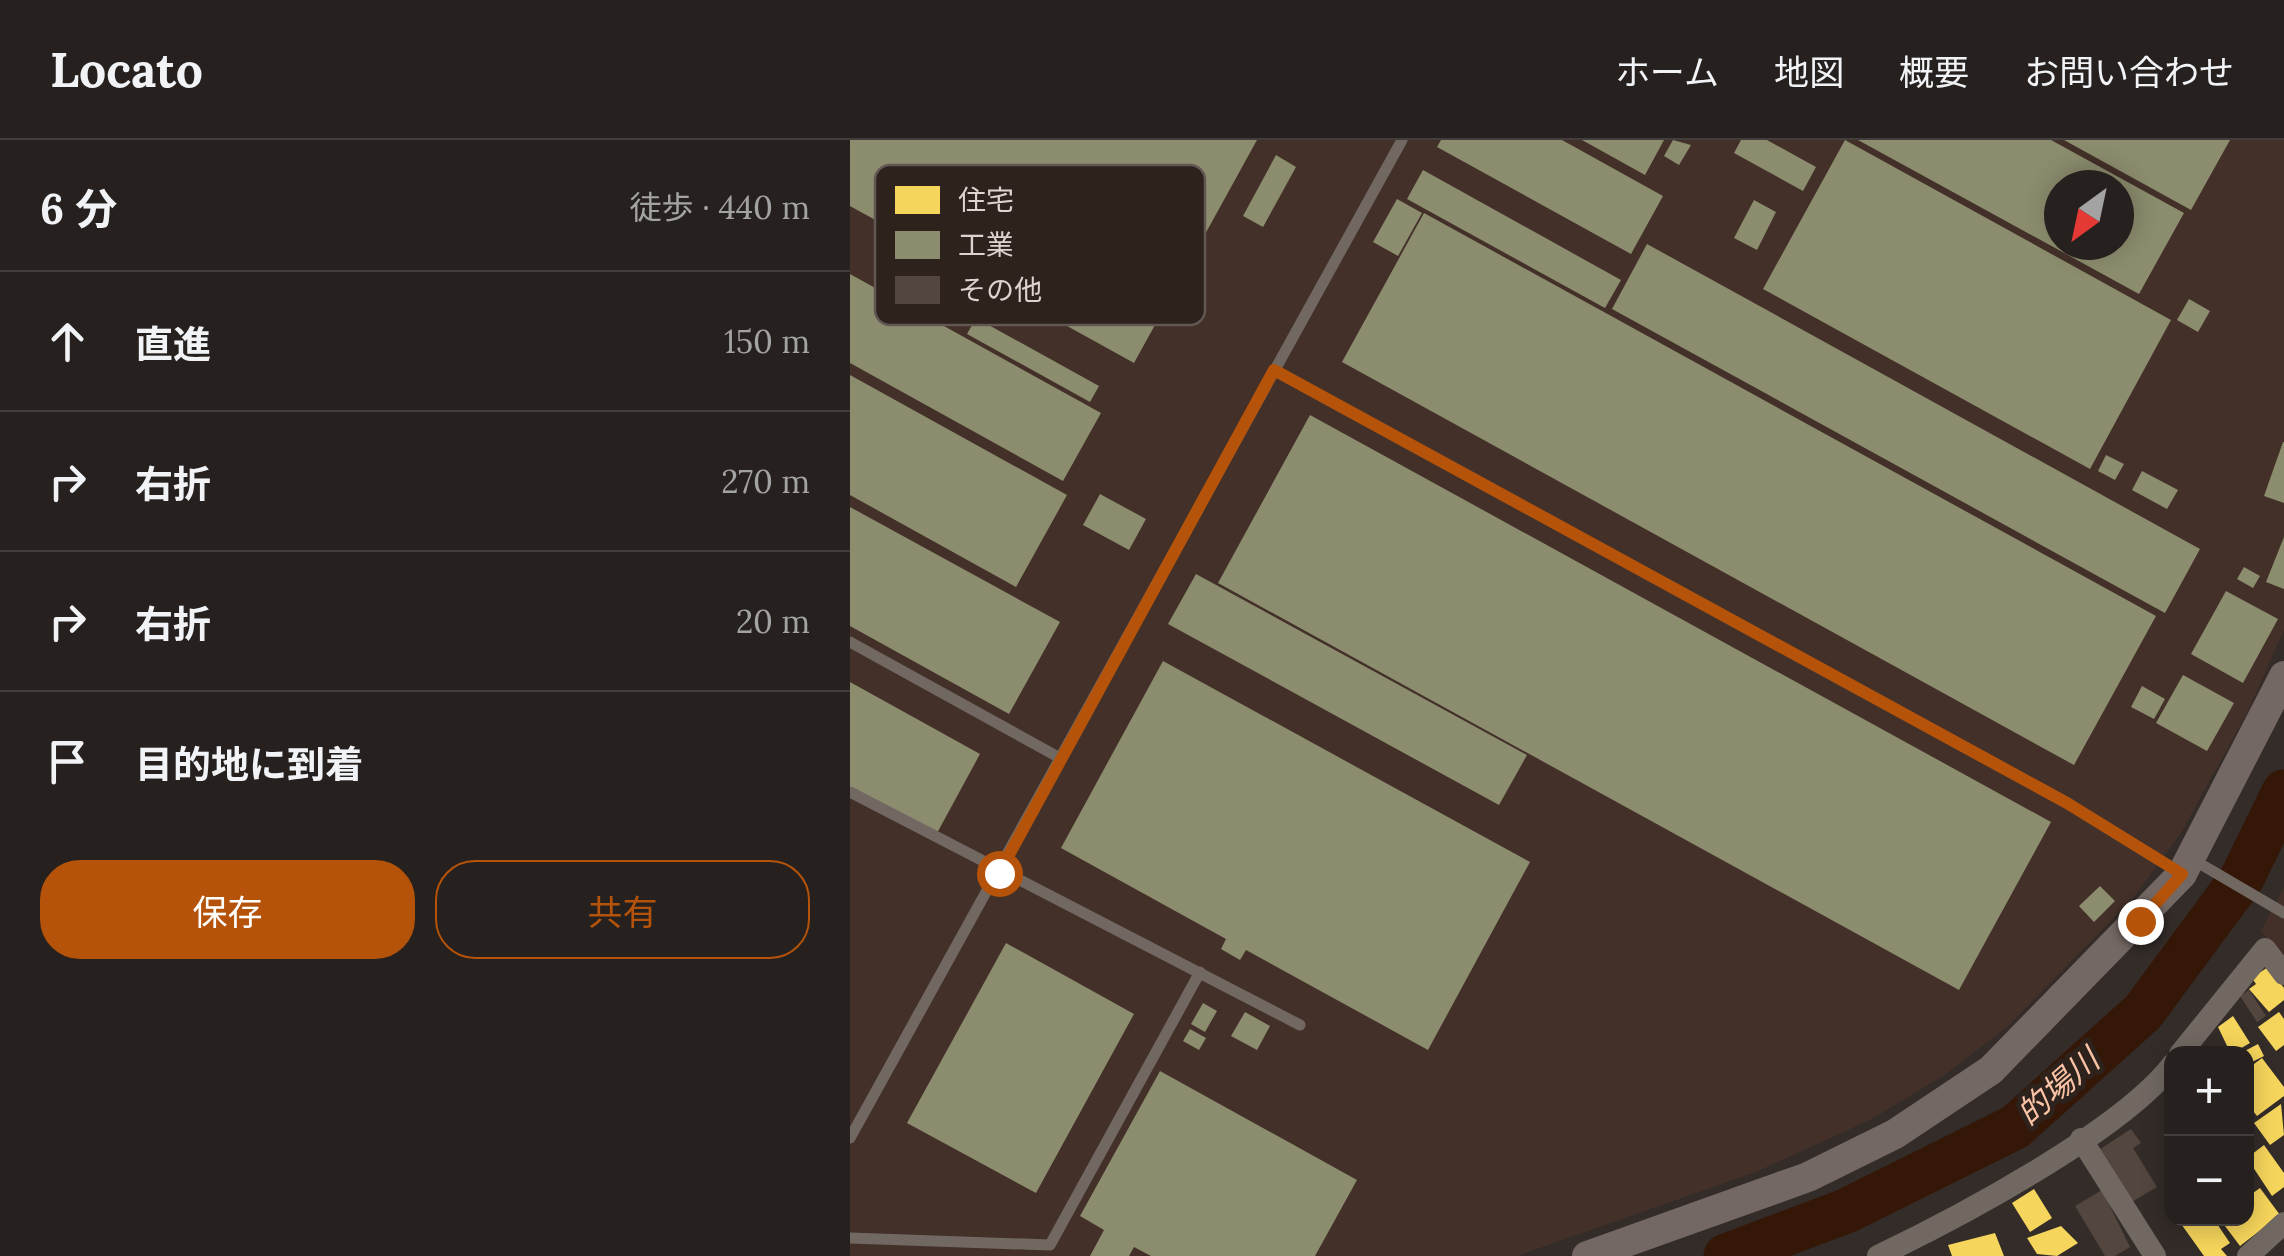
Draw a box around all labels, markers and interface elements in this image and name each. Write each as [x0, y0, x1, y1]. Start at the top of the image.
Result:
text: Locato [50, 39, 203, 100]
text: ホーム [1615, 50, 1719, 95]
text: 地図 [1774, 50, 1844, 95]
text: 概要 [1899, 50, 1969, 95]
text: お問い合わせ [2024, 50, 2234, 95]
legend [875, 165, 1205, 325]
north arrow [2044, 170, 2134, 260]
text: 6 分 [40, 182, 117, 236]
text: 住宅 [958, 182, 1014, 218]
text: 徒歩 · 440 m [630, 187, 810, 228]
text: 工業 [958, 227, 1014, 263]
text: その他 [958, 272, 1042, 308]
icon: ahead [40, 314, 95, 369]
text: 直進 [135, 320, 211, 368]
text: 150 m [724, 321, 810, 362]
icon: right [40, 454, 95, 509]
text: 右折 [135, 460, 211, 508]
text: 270 m [721, 461, 810, 502]
icon: right [40, 594, 95, 649]
text: 右折 [135, 600, 211, 648]
text: 20 m [736, 601, 810, 642]
icon: arrive [40, 734, 95, 789]
text: 目的地に到着 [135, 740, 363, 788]
route start [977, 851, 1023, 897]
button: 保存 [40, 860, 415, 959]
button: 共有 [435, 860, 810, 959]
route end [2118, 899, 2164, 945]
water label: 的場川 [2008, 1038, 2110, 1134]
map controls [2164, 1046, 2254, 1226]
button: + [2164, 1046, 2254, 1136]
button: − [2164, 1136, 2254, 1226]

